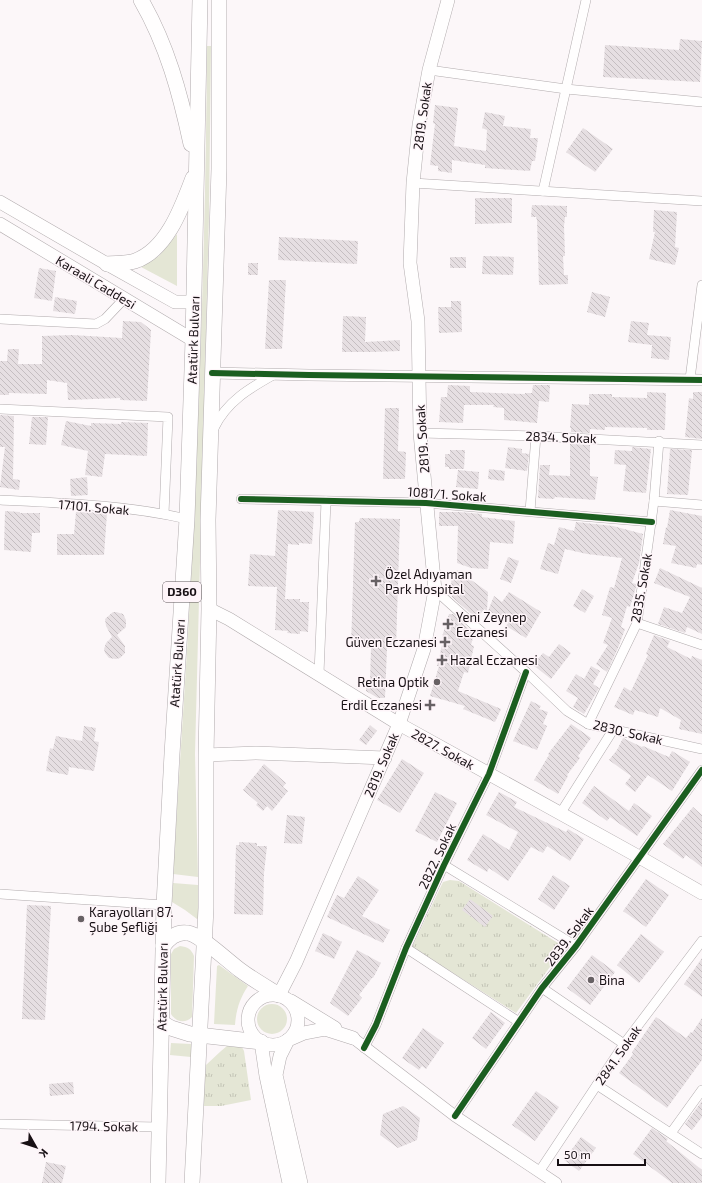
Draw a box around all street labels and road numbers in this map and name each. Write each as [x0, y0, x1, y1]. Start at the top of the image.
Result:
street label: 2819. Sokak [409, 80, 435, 151]
street label: Karaali Caddesi [53, 252, 139, 312]
street label: Atatürk Bulvarı [183, 296, 203, 384]
street label: 2819. Sokak [412, 404, 432, 474]
street label: 2834. Sokak [525, 428, 597, 446]
street label: 1081/1. Sokak [407, 483, 487, 505]
street label: 17101. Sokak [58, 496, 130, 518]
street label: 2835. Sokak [627, 552, 655, 624]
road number: D360 [163, 582, 201, 602]
street label: Atatürk Bulvarı [166, 618, 188, 708]
street label: 2830. Sokak [592, 716, 665, 748]
street label: 2827. Sokak [409, 725, 478, 773]
street label: 2819. Sokak [360, 730, 402, 800]
street label: 2822. Sokak [415, 820, 459, 891]
street label: 2839. Sokak [541, 903, 597, 969]
street label: Atatürk Bulvarı [153, 943, 171, 1031]
street label: 2841. Sokak [592, 1022, 645, 1088]
street label: 1794. Sokak [70, 1117, 139, 1135]

